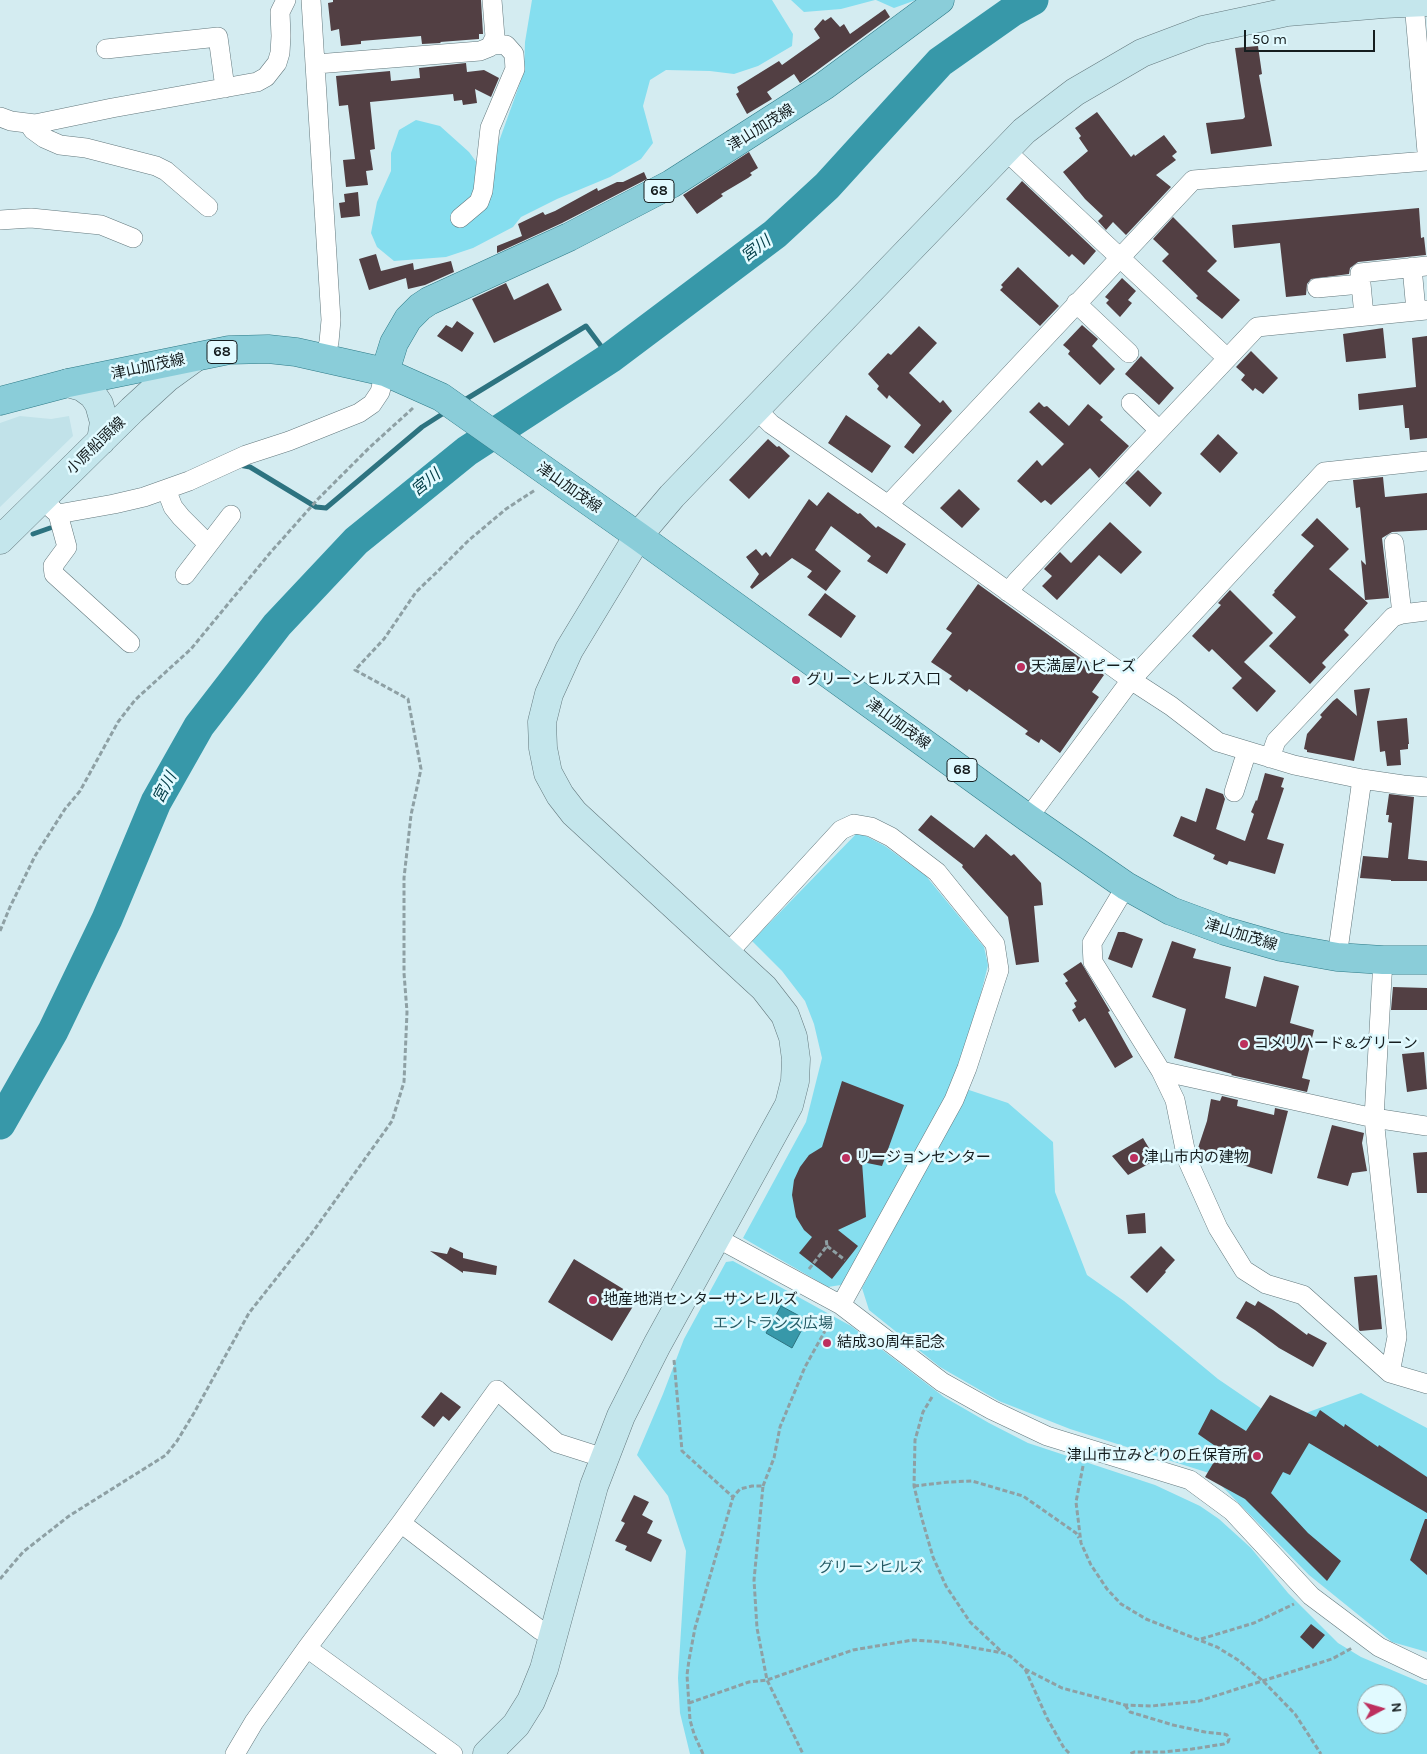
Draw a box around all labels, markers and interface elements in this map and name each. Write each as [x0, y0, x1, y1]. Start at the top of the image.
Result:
scale bar [1247, 20, 1378, 52]
text: 50 m [1252, 30, 1287, 48]
street label: 津山加茂線 [724, 100, 798, 156]
road number: 68 [644, 180, 674, 202]
water label: 宮川 [737, 232, 775, 266]
road number: 68 [207, 341, 237, 364]
street label: 津山加茂線 [109, 350, 187, 384]
street label: 小原船頭線 [63, 413, 129, 479]
street label: 津山加茂線 [533, 459, 605, 517]
water label: 宮川 [408, 465, 444, 501]
place label: 天満屋ハピーズ [1031, 658, 1136, 676]
marker: 天満屋ハピーズ [1015, 661, 1027, 673]
place label: グリーンヒルズ入口 [806, 671, 941, 689]
marker: グリーンヒルズ入口 [790, 674, 802, 686]
street label: 津山加茂線 [862, 695, 934, 753]
road number: 68 [947, 758, 977, 782]
water label: 宮川 [149, 769, 181, 807]
street label: 津山加茂線 [1203, 915, 1279, 955]
place label: コメリハード&グリーン [1254, 1035, 1418, 1053]
marker: コメリハード&グリーン [1238, 1038, 1250, 1050]
place label: リージョンセンター [856, 1149, 991, 1167]
place label: 津山市内の建物 [1144, 1149, 1249, 1167]
marker: リージョンセンター [840, 1152, 852, 1164]
marker: 津山市内の建物 [1128, 1152, 1140, 1164]
place label: 地産地消センターサンヒルズ [603, 1291, 798, 1309]
marker: 地産地消センターサンヒルズ [587, 1294, 599, 1306]
park label: エントランス広場 [713, 1315, 833, 1333]
place label: 結成30周年記念 [837, 1334, 945, 1352]
marker: 結成30周年記念 [821, 1337, 833, 1349]
place label: 津山市立みどりの丘保育所 [1067, 1447, 1247, 1465]
marker: 津山市立みどりの丘保育所 [1251, 1450, 1263, 1462]
park label: グリーンヒルズ [819, 1559, 923, 1577]
north arrow [1357, 1684, 1407, 1734]
text: N [1387, 1702, 1405, 1713]

